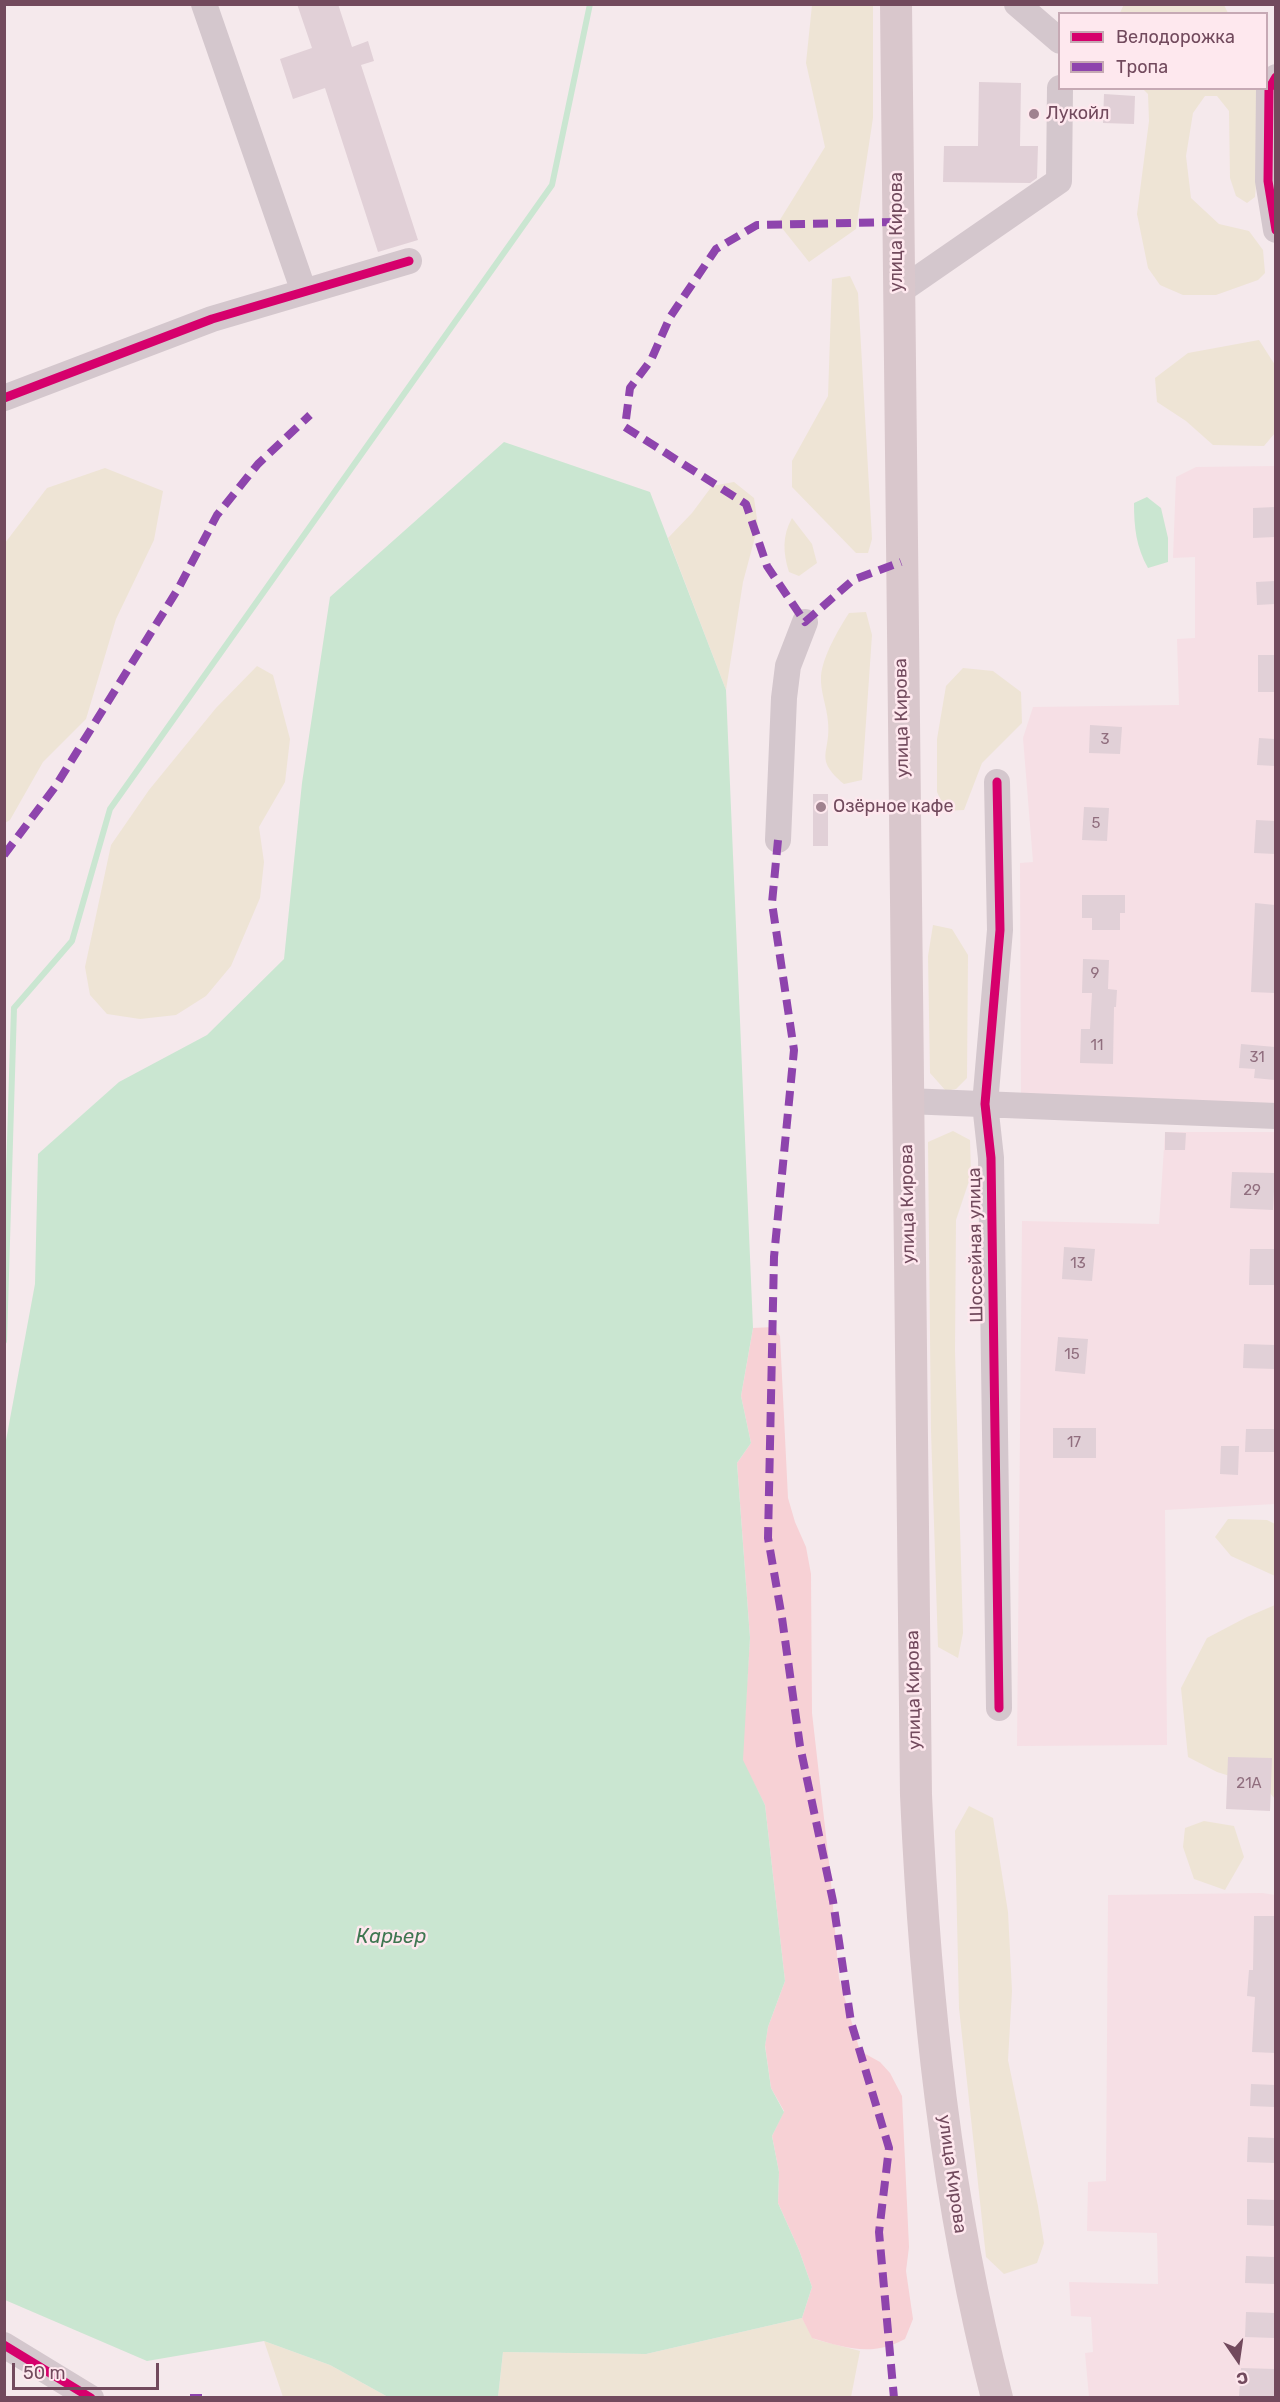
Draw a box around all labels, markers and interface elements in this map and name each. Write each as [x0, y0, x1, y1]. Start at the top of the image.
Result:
legend [1058, 12, 1268, 90]
text: Велодорожка [1116, 26, 1235, 48]
text: Тропа [1116, 56, 1168, 78]
place label: Лукойл [1046, 103, 1110, 125]
marker: Лукойл [1027, 107, 1041, 121]
street label: улица Кирова [886, 172, 908, 292]
street label: улица Кирова [890, 658, 914, 778]
house number: 3 [1100, 731, 1110, 749]
place label: Озёрное кафе [833, 796, 954, 818]
marker: Озёрное кафе [814, 800, 828, 814]
house number: 5 [1092, 815, 1100, 833]
house number: 9 [1091, 965, 1099, 983]
house number: 11 [1091, 1037, 1103, 1055]
house number: 31 [1249, 1049, 1265, 1067]
street label: улица Кирова [896, 1144, 920, 1264]
street label: Шоссейная улица [964, 1167, 988, 1323]
house number: 29 [1243, 1182, 1261, 1200]
house number: 13 [1070, 1255, 1086, 1273]
house number: 15 [1064, 1346, 1080, 1364]
house number: 17 [1067, 1434, 1081, 1452]
street label: улица Кирова [902, 1630, 926, 1750]
house number: 21А [1236, 1775, 1262, 1793]
water label: Карьер [356, 1925, 426, 1949]
street label: улица Кирова [933, 2113, 971, 2235]
north arrow [1208, 2330, 1268, 2390]
scale bar [15, 2351, 162, 2389]
text: 50 m [23, 2362, 66, 2384]
text: С [1235, 2368, 1250, 2389]

